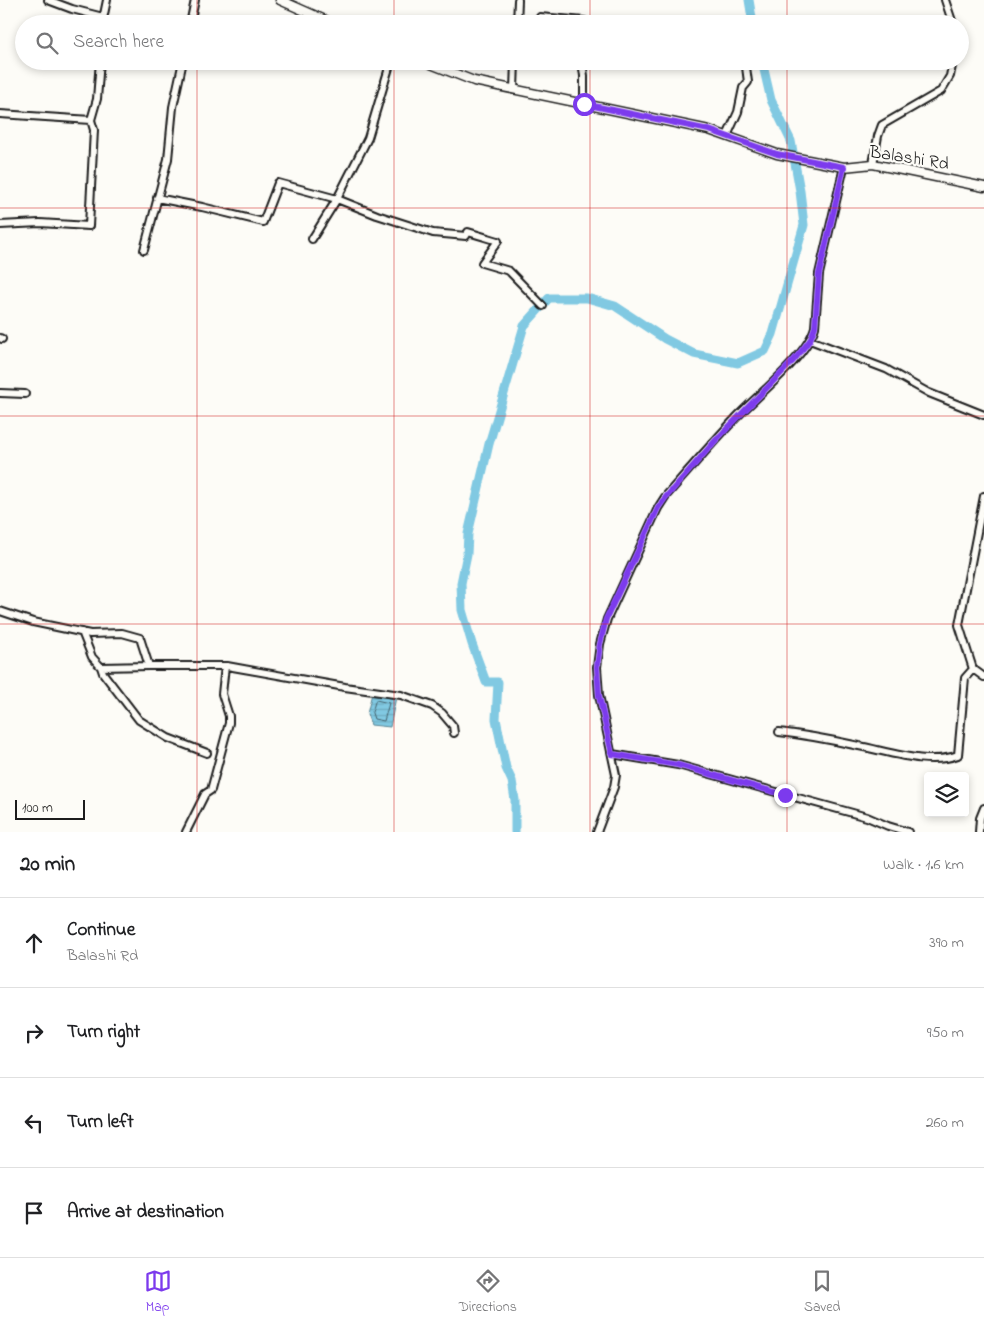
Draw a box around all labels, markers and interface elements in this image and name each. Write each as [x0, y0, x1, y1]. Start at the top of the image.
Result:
search box [15, 15, 969, 70]
icon: search [33, 29, 61, 57]
text: Search here [73, 29, 164, 56]
route start [573, 93, 596, 116]
street label: Balashi Rd [866, 140, 951, 178]
map controls [924, 772, 969, 817]
button: layers [924, 772, 969, 817]
route end [774, 784, 797, 807]
scale bar [15, 797, 85, 820]
text: 100 m [22, 798, 53, 819]
text: 20 min [20, 850, 75, 880]
text: Walk · 1.6 km [883, 853, 964, 877]
text: Continue [67, 917, 135, 944]
icon: ahead [20, 929, 48, 957]
text: 390 m [929, 931, 964, 955]
text: Balashi Rd [67, 944, 138, 968]
icon: right [20, 1019, 48, 1047]
text: Turn right [67, 1019, 140, 1046]
text: 950 m [927, 1021, 964, 1045]
icon: left [20, 1109, 48, 1137]
text: Turn left [67, 1109, 134, 1136]
text: 260 m [926, 1111, 964, 1135]
icon: arrive [20, 1199, 48, 1227]
text: Arrive at destination [67, 1199, 224, 1226]
tab: Map [144, 1267, 172, 1318]
tab: Directions [459, 1267, 517, 1318]
tab: Saved [804, 1267, 840, 1318]

